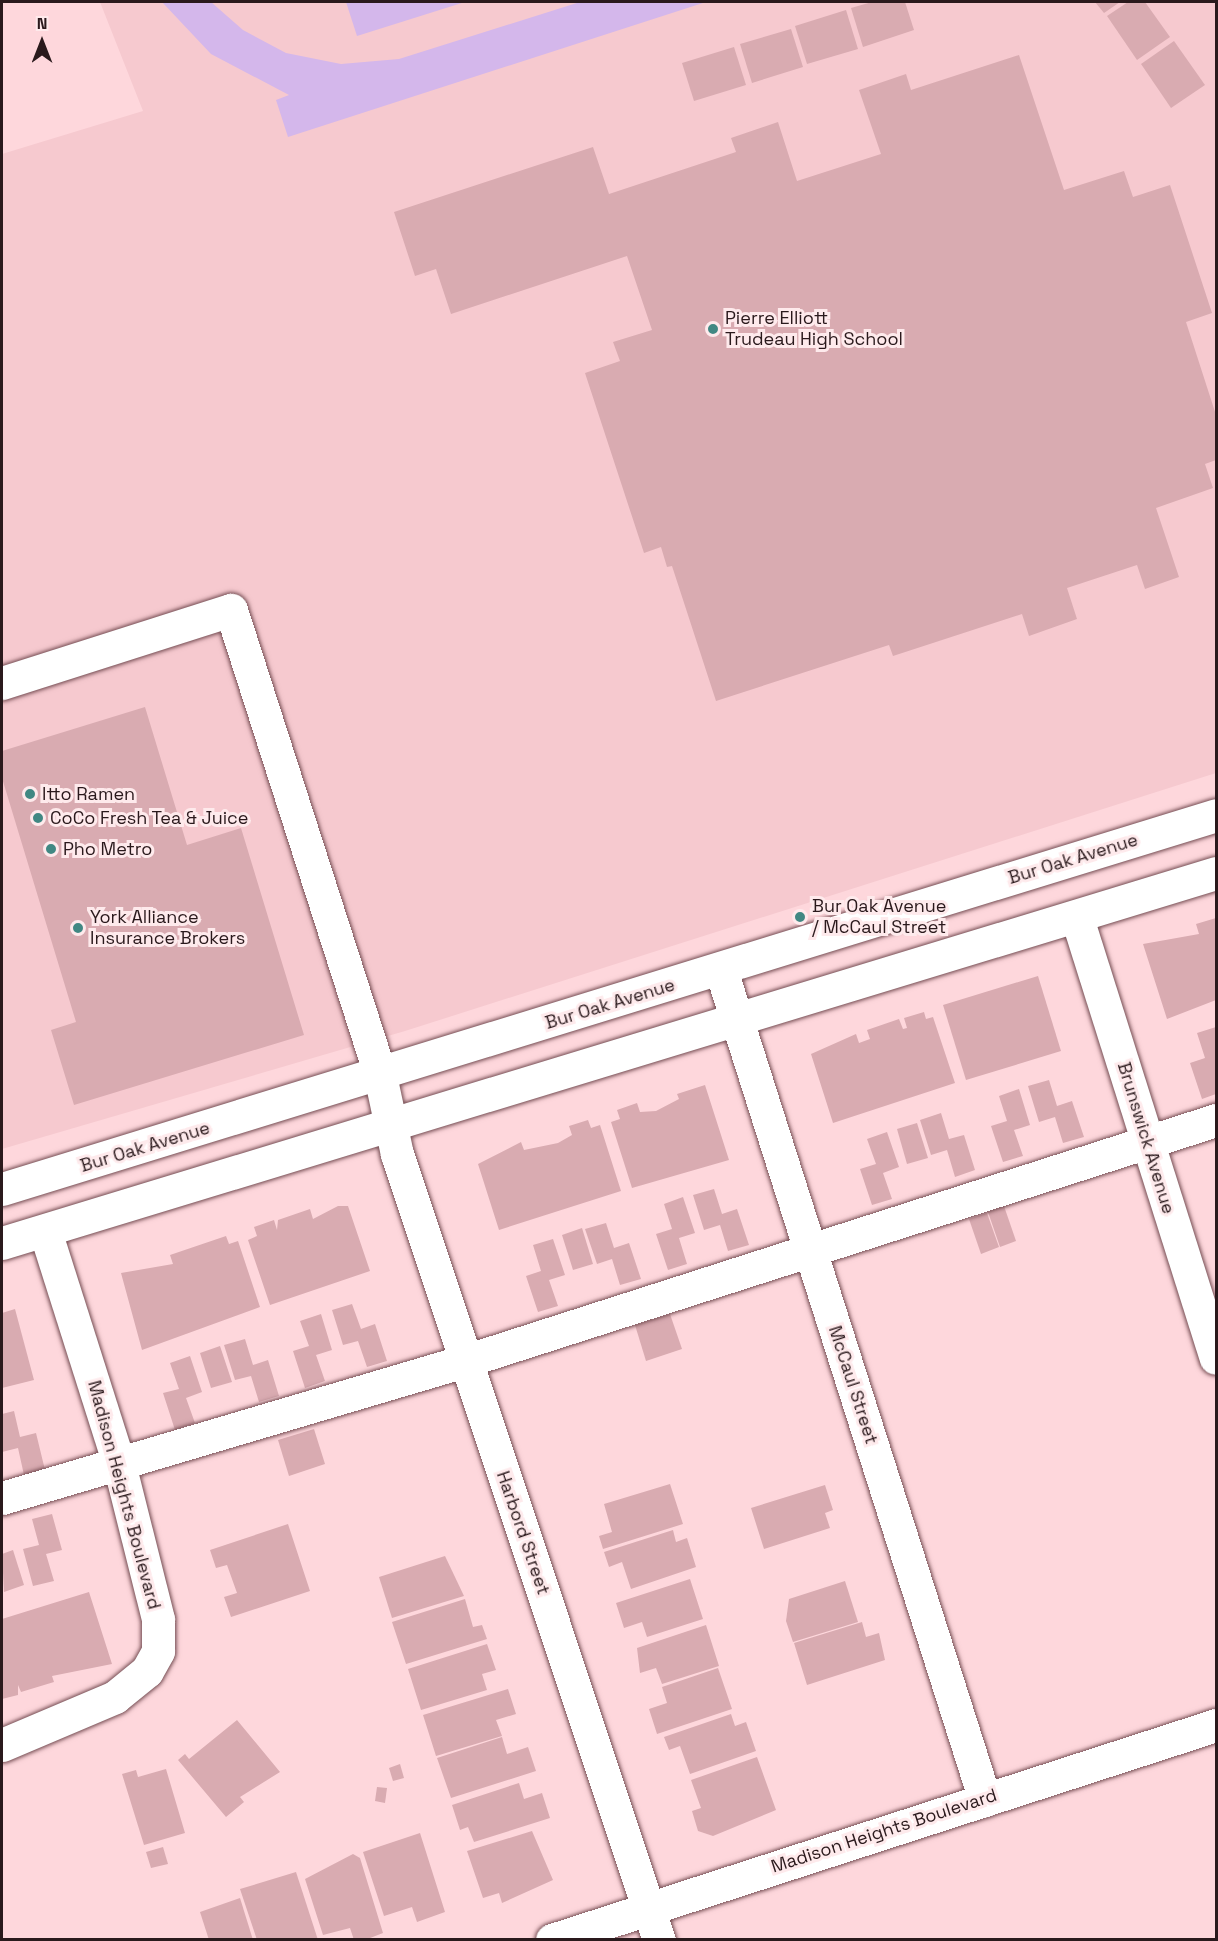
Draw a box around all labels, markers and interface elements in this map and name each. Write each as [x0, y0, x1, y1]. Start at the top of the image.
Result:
north arrow [12, 12, 72, 72]
text: N [37, 13, 47, 34]
place label: Pierre Elliott Trudeau High School [725, 308, 903, 350]
marker: Pierre Elliott Trudeau High School [706, 322, 720, 336]
place label: Itto Ramen [42, 783, 135, 805]
marker: Itto Ramen [23, 787, 37, 801]
place label: CoCo Fresh Tea & Juice [50, 807, 249, 829]
marker: CoCo Fresh Tea & Juice [31, 811, 45, 825]
street label: Bur Oak Avenue [1005, 829, 1141, 889]
place label: Pho Metro [63, 838, 152, 860]
marker: Pho Metro [44, 842, 58, 856]
place label: Bur Oak Avenue / McCaul Street [812, 896, 947, 938]
place label: York Alliance Insurance Brokers [90, 907, 245, 950]
marker: Bur Oak Avenue / McCaul Street [793, 910, 807, 924]
marker: York Alliance Insurance Brokers [71, 921, 85, 935]
street label: Bur Oak Avenue [542, 974, 678, 1034]
street label: Brunswick Avenue [1113, 1060, 1179, 1216]
street label: Bur Oak Avenue [77, 1117, 213, 1177]
street label: McCaul Street [824, 1323, 882, 1447]
street label: Madison Heights Boulevard [83, 1378, 165, 1612]
street label: Harbord Street [492, 1468, 554, 1598]
street label: Madison Heights Boulevard [768, 1784, 1000, 1878]

